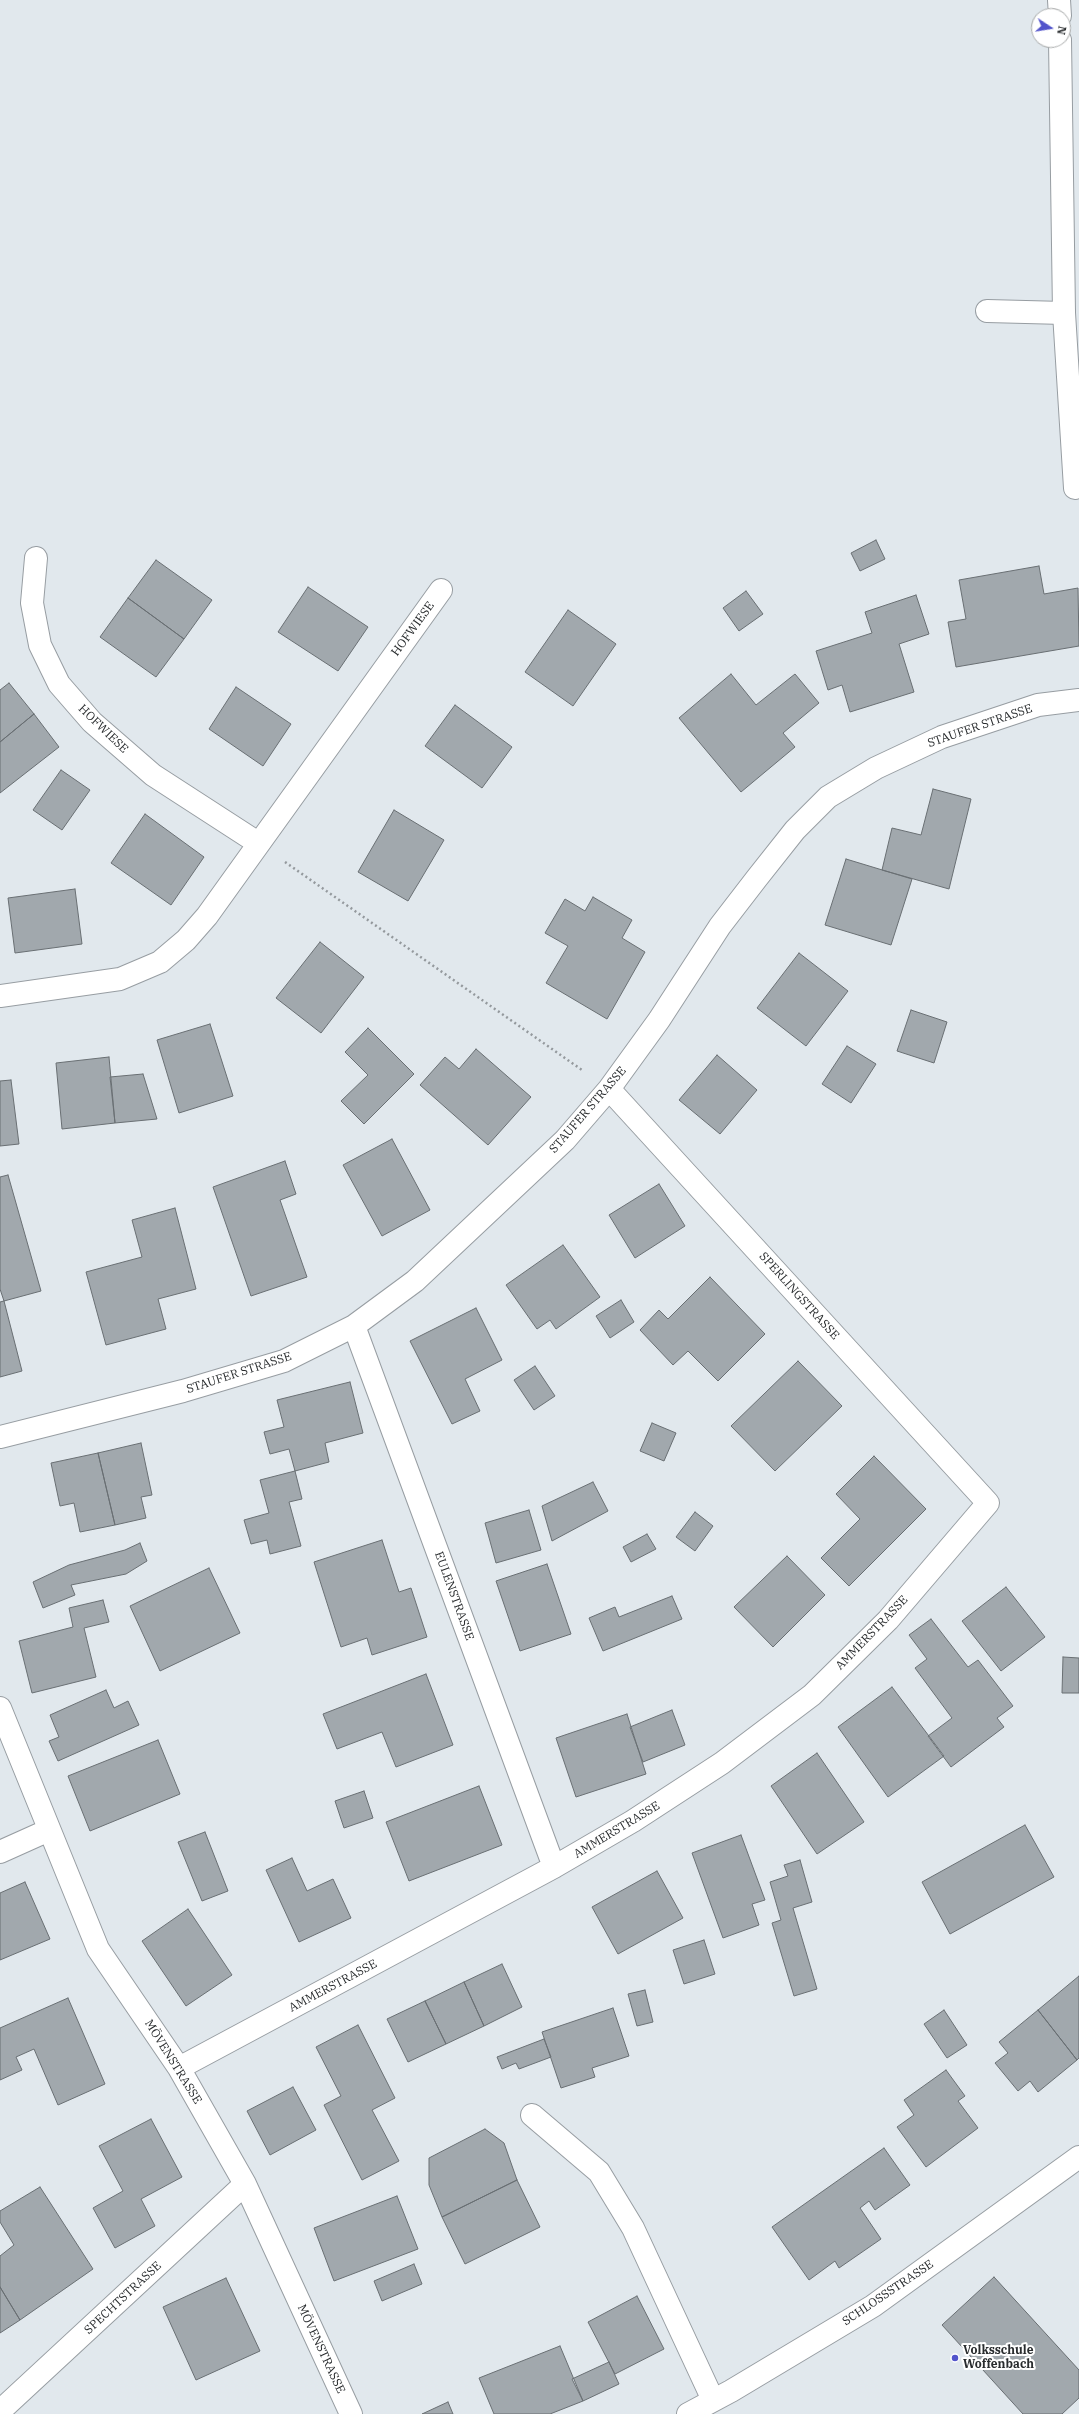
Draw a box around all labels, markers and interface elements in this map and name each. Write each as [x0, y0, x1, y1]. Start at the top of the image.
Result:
north arrow [1031, 8, 1071, 48]
text: N [1054, 25, 1070, 36]
street label: HOFWIESE [388, 599, 438, 659]
street label: STAUFER STRASSE [926, 701, 1034, 751]
street label: HOFWIESE [75, 702, 131, 756]
street label: STAUFER STRASSE [547, 1064, 629, 1156]
street label: SPERLINGSTRASSE [756, 1249, 842, 1343]
street label: STAUFER STRASSE [185, 1349, 293, 1397]
street label: EULENSTRASSE [431, 1550, 477, 1642]
street label: AMMERSTRASSE [833, 1593, 911, 1673]
street label: AMMERSTRASSE [571, 1799, 663, 1861]
street label: AMMERSTRASSE [286, 1957, 380, 2015]
street label: MÖVENSTRASSE [141, 2017, 205, 2107]
street label: SCHLOSSSTRASSE [840, 2257, 936, 2329]
street label: SPECHTSTRASSE [81, 2259, 165, 2337]
street label: MÖVENSTRASSE [294, 2302, 348, 2396]
place label: Volksschule Woffenbach [963, 2344, 1034, 2372]
marker: Volksschule Woffenbach [950, 2353, 960, 2363]

